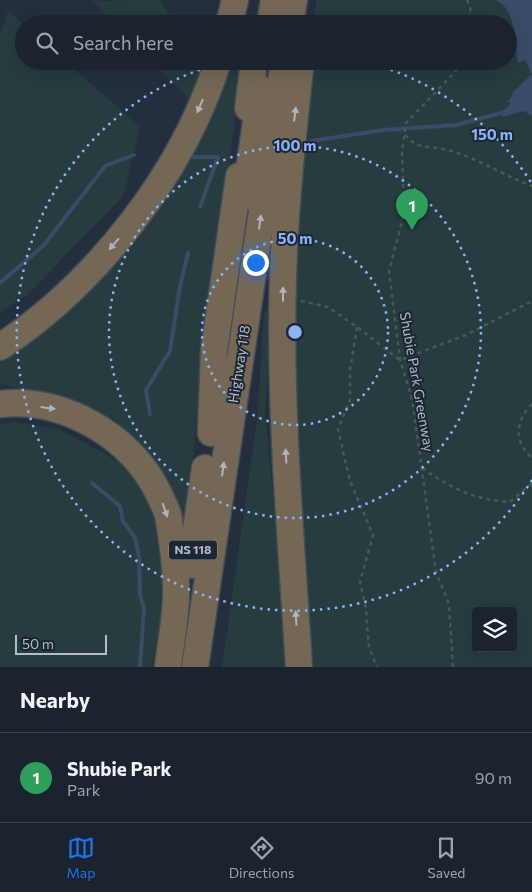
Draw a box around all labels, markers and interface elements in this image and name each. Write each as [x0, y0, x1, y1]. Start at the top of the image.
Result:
search box [15, 15, 517, 70]
icon: search [33, 29, 61, 57]
text: Search here [73, 31, 173, 54]
one-way arrow [195, 99, 203, 113]
one-way arrow [291, 106, 299, 122]
text: 150 m [471, 125, 513, 143]
text: 100 m [274, 136, 316, 154]
pin: 1 [396, 189, 428, 230]
one-way arrow [256, 213, 264, 229]
text: 50 m [278, 229, 312, 247]
one-way arrow [108, 237, 120, 249]
your location [243, 250, 269, 276]
one-way arrow [279, 285, 287, 301]
street label: Shubie Park Greenway [397, 311, 438, 453]
centre of rings [286, 323, 304, 341]
street label: Highway 118 [224, 324, 253, 404]
one-way arrow [41, 404, 57, 412]
one-way arrow [282, 448, 290, 464]
one-way arrow [220, 461, 228, 477]
one-way arrow [161, 503, 169, 518]
road number: NS 118 [169, 540, 217, 560]
map controls [472, 607, 517, 652]
button: layers [472, 607, 517, 652]
one-way arrow [291, 610, 299, 626]
scale bar [15, 632, 108, 655]
text: 50 m [22, 635, 54, 652]
text: Nearby [20, 687, 90, 712]
text: Shubie Park [67, 757, 172, 780]
text: 1 [32, 768, 40, 787]
text: 90 m [475, 768, 512, 787]
text: Park [67, 780, 100, 799]
tab: Map [67, 834, 95, 881]
tab: Directions [229, 834, 294, 881]
tab: Saved [428, 834, 465, 881]

